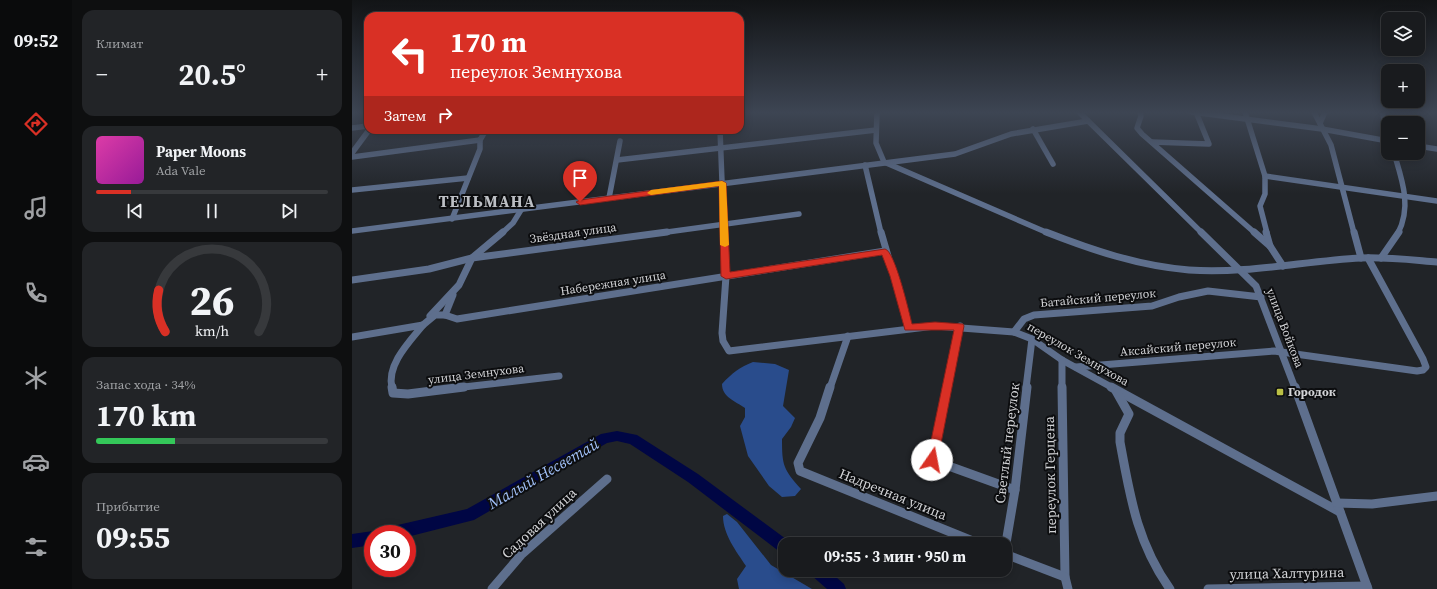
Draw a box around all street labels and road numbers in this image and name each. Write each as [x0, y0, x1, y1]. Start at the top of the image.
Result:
street label: Звёздная улица [529, 219, 618, 247]
street label: Набережная улица [559, 267, 668, 299]
street label: Батайский переулок [1040, 285, 1157, 311]
street label: улица Войкова [1263, 286, 1308, 371]
street label: переулок Земнухова [1024, 318, 1132, 390]
street label: Аксайский переулок [1119, 334, 1237, 360]
street label: улица Земнухова [427, 360, 526, 388]
street label: Светлый переулок [990, 381, 1024, 505]
street label: переулок Герцена [1039, 415, 1061, 534]
street label: Надречная улица [836, 463, 951, 525]
street label: Садовая улица [497, 482, 582, 563]
street label: улица Халтурина [1229, 562, 1345, 584]

